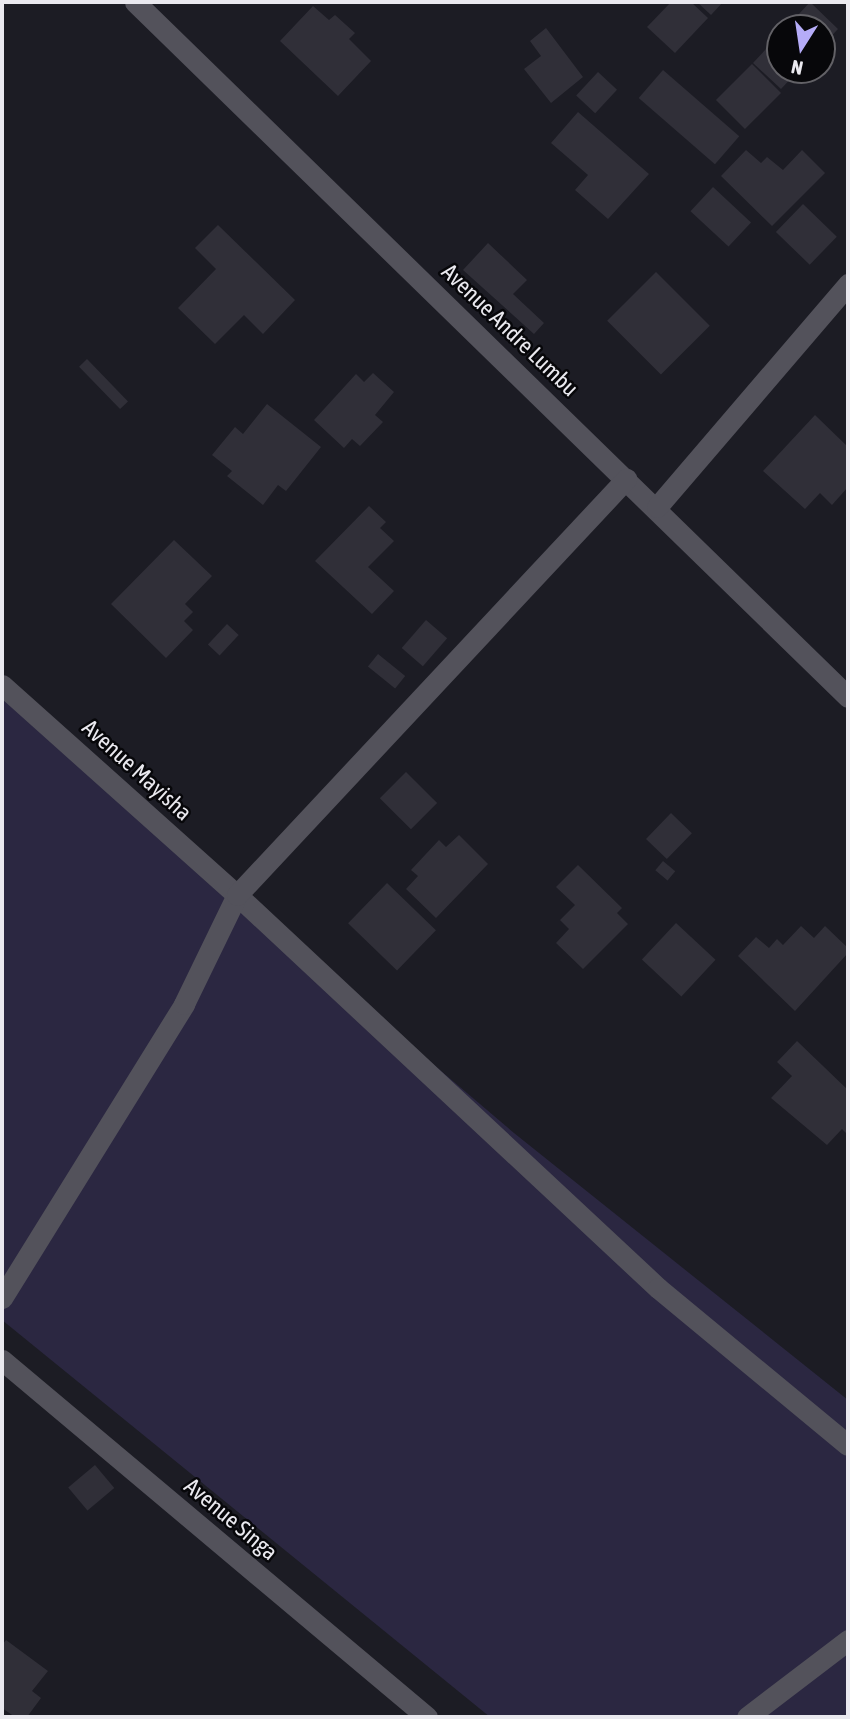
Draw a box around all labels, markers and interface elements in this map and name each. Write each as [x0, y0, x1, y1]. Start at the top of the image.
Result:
north arrow [766, 14, 836, 84]
text: N [789, 56, 805, 80]
street label: Avenue Andre Lumbu [436, 258, 584, 402]
street label: Avenue Mayisha [77, 714, 197, 826]
street label: Avenue Singa [179, 1472, 283, 1566]

